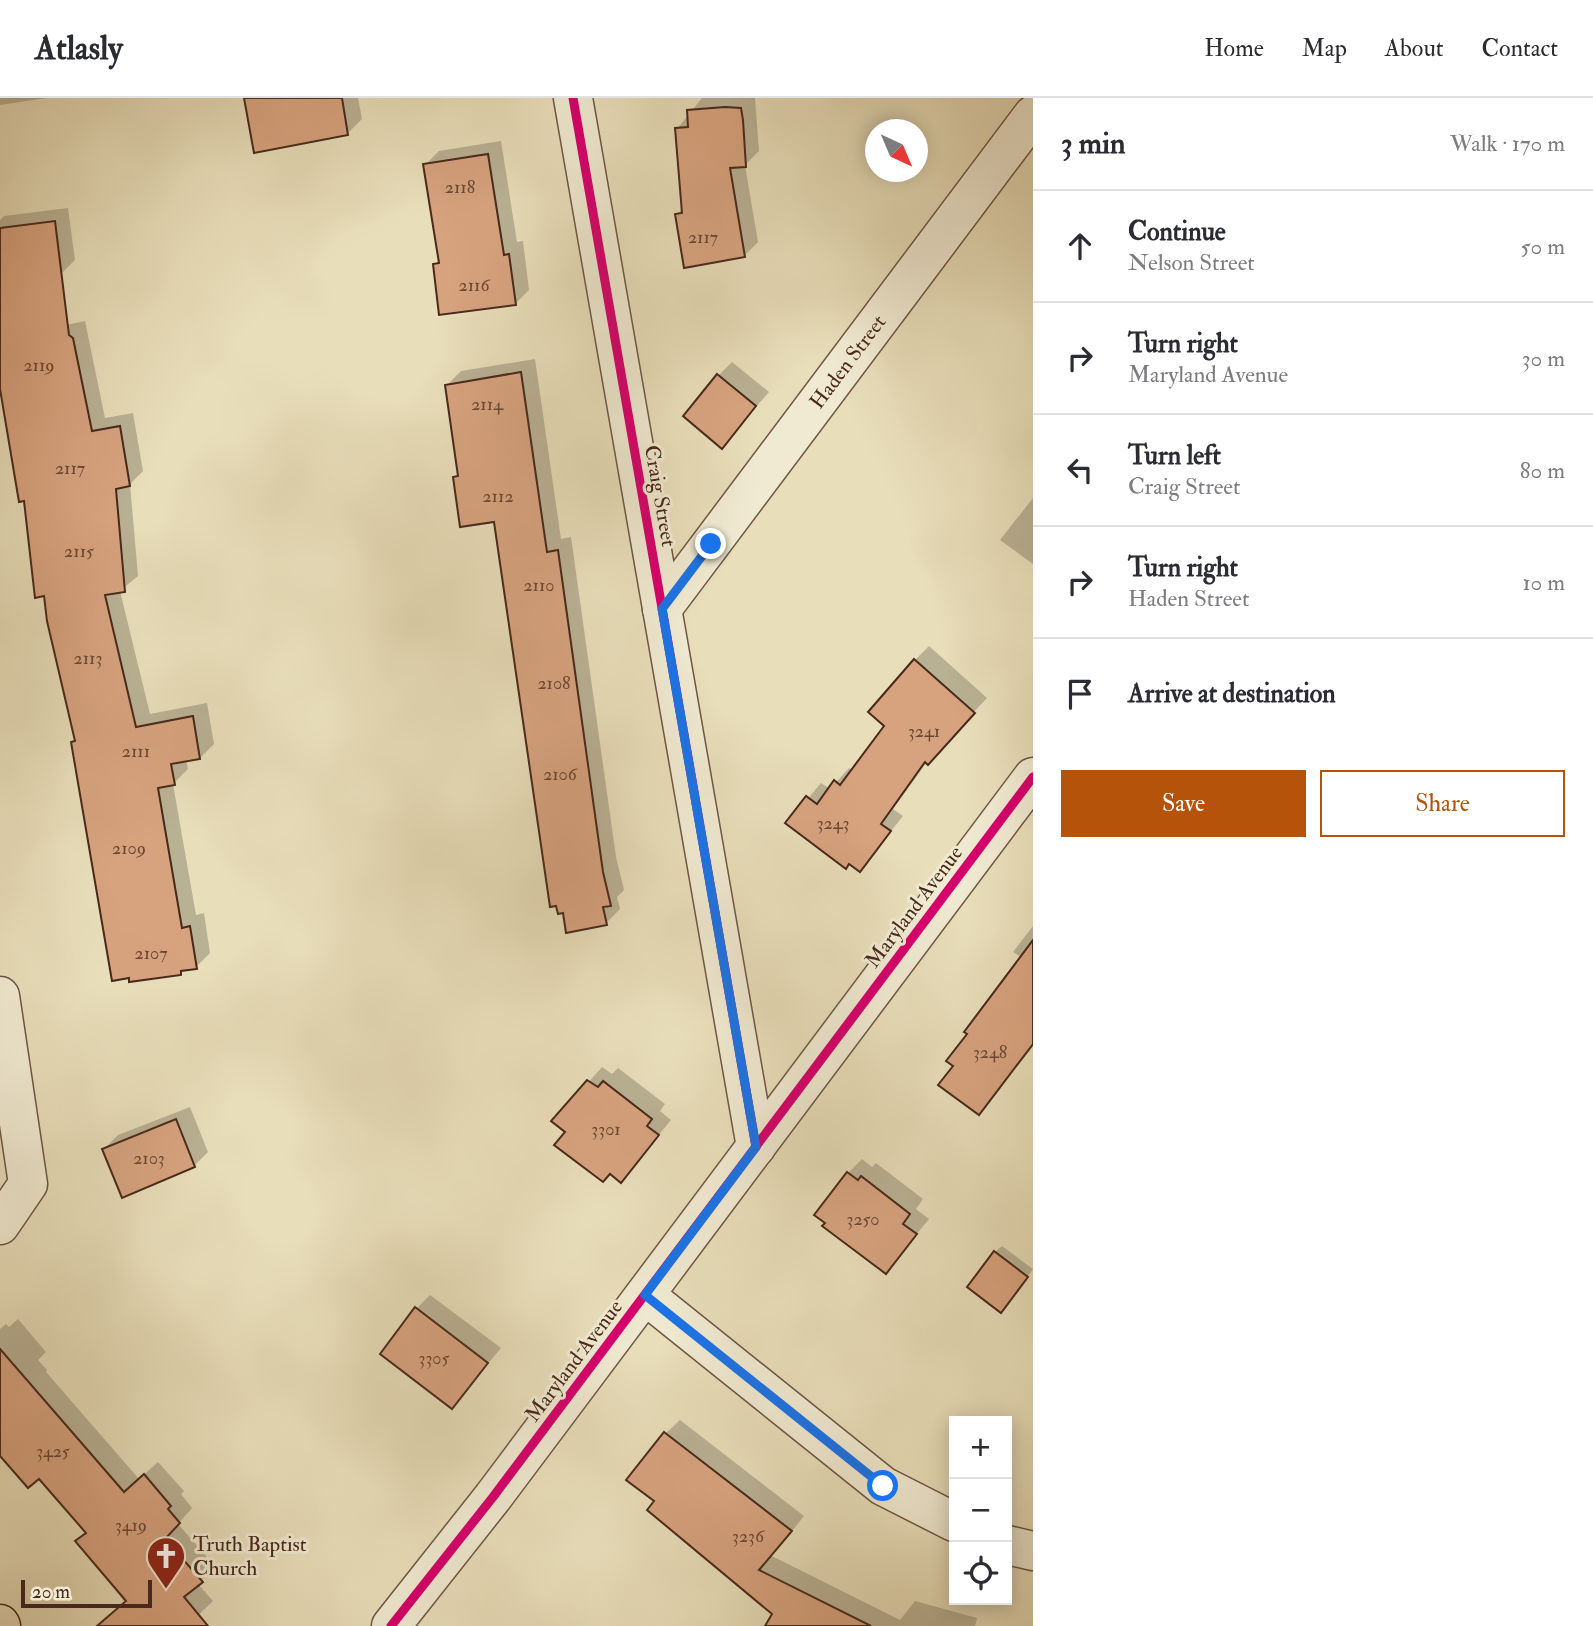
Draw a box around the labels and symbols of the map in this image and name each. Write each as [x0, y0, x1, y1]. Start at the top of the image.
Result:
north arrow [865, 119, 928, 182]
house number: 2118 [445, 176, 475, 199]
house number: 2117 [688, 226, 718, 249]
house number: 2116 [459, 274, 490, 297]
street label: Haden Street [804, 309, 892, 414]
house number: 2119 [23, 354, 55, 377]
house number: 2114 [471, 393, 504, 416]
street label: Craig Street [638, 443, 682, 549]
house number: 2117 [55, 457, 85, 480]
house number: 2112 [482, 485, 514, 508]
route end [695, 528, 726, 559]
house number: 2115 [64, 540, 94, 563]
house number: 2110 [523, 574, 555, 597]
house number: 2113 [74, 647, 102, 670]
house number: 2108 [537, 672, 571, 695]
house number: 3241 [908, 720, 940, 743]
house number: 2111 [122, 740, 150, 763]
house number: 2106 [543, 763, 578, 786]
house number: 3243 [817, 812, 849, 835]
house number: 2109 [112, 837, 146, 860]
street label: Maryland Avenue [859, 840, 969, 973]
house number: 2107 [135, 942, 167, 965]
house number: 3248 [973, 1041, 1007, 1064]
house number: 3301 [591, 1118, 621, 1141]
house number: 2103 [133, 1147, 165, 1170]
house number: 3250 [847, 1208, 879, 1231]
street label: Maryland Avenue [519, 1294, 629, 1427]
house number: 3305 [419, 1347, 450, 1370]
house number: 3425 [36, 1440, 70, 1463]
route start [867, 1470, 898, 1501]
house number: 3419 [115, 1514, 147, 1537]
house number: 3236 [732, 1525, 765, 1548]
place label: Truth Baptist Church [193, 1531, 307, 1582]
church icon: Truth Baptist Church [145, 1535, 187, 1590]
scale bar [21, 1577, 152, 1609]

